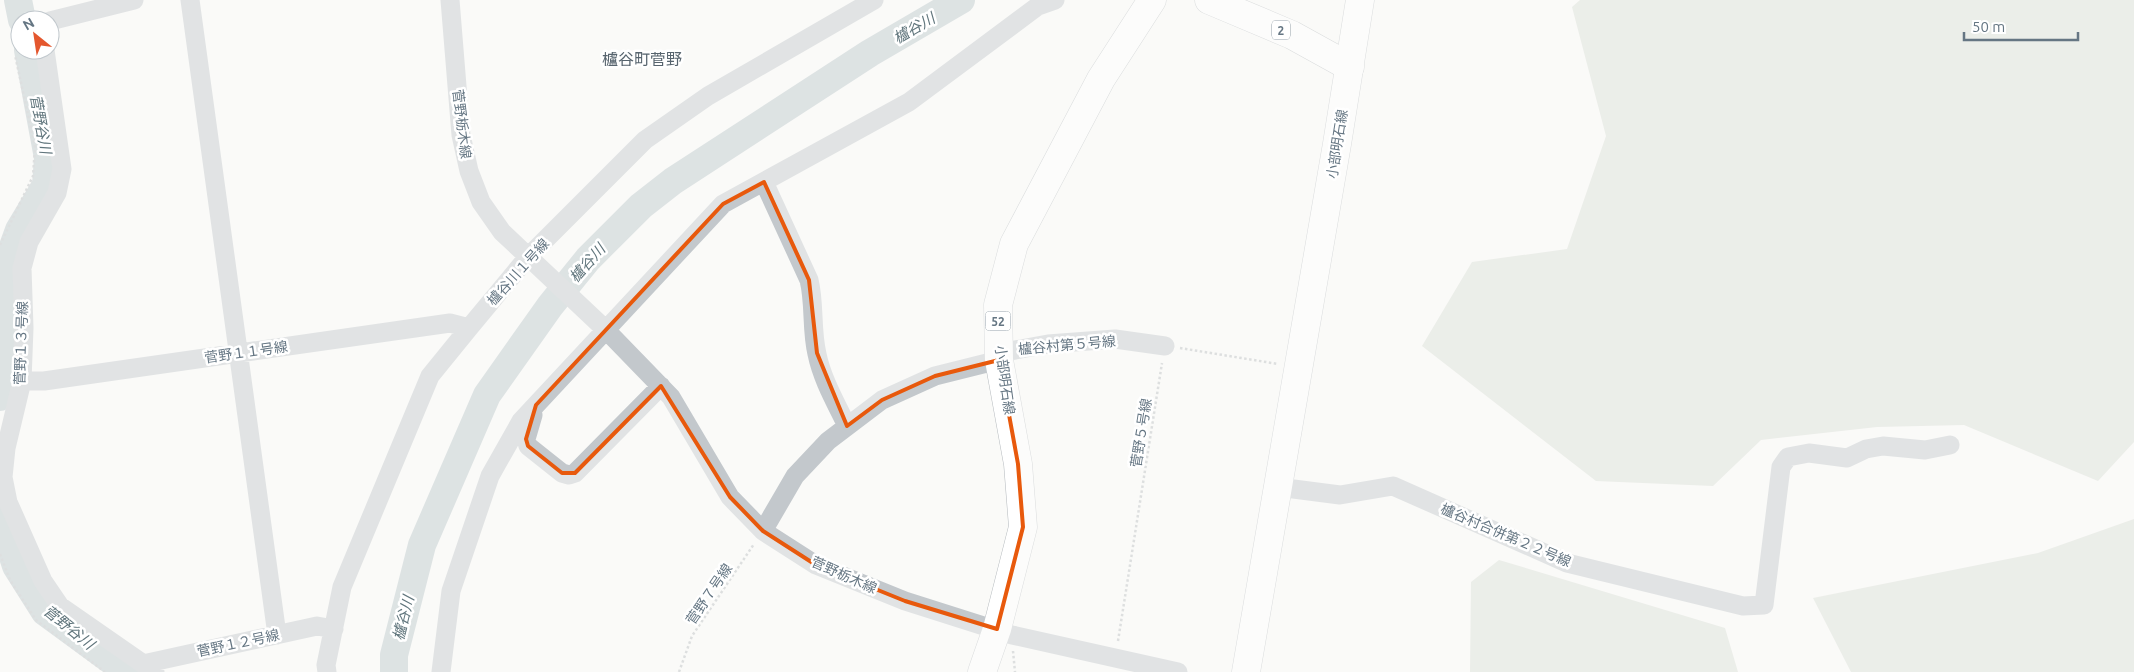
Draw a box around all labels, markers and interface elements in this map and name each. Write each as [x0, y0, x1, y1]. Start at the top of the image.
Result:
water label: 櫨谷川 [890, 8, 939, 47]
north arrow [10, 10, 60, 60]
scale bar [1964, 10, 2078, 42]
text: N [20, 14, 37, 33]
text: 50 m [1972, 18, 2005, 35]
road number: 2 [1272, 20, 1290, 40]
district label: 櫨谷町菅野 [602, 50, 682, 68]
street label: 菅野栃木線 [450, 88, 474, 160]
water label: 菅野谷川 [27, 93, 55, 157]
street label: 小部明石線 [1324, 108, 1350, 180]
street label: 櫨谷川１号線 [484, 235, 552, 309]
water label: 櫨谷川 [566, 239, 610, 285]
street label: 菅野１３号線 [12, 301, 30, 385]
road number: 52 [986, 312, 1010, 331]
street label: 櫨谷村第５号線 [1017, 333, 1117, 357]
street label: 菅野１１号線 [203, 338, 289, 366]
street label: 小部明石線 [992, 344, 1018, 416]
street label: 菅野５号線 [1128, 397, 1154, 469]
street label: 櫨谷村合併第２２号線 [1438, 500, 1574, 570]
street label: 菅野栃木線 [809, 553, 879, 597]
street label: 菅野７号線 [683, 561, 735, 627]
water label: 櫨谷川 [389, 592, 417, 642]
water label: 菅野谷川 [40, 602, 99, 654]
street label: 菅野１２号線 [195, 626, 281, 660]

